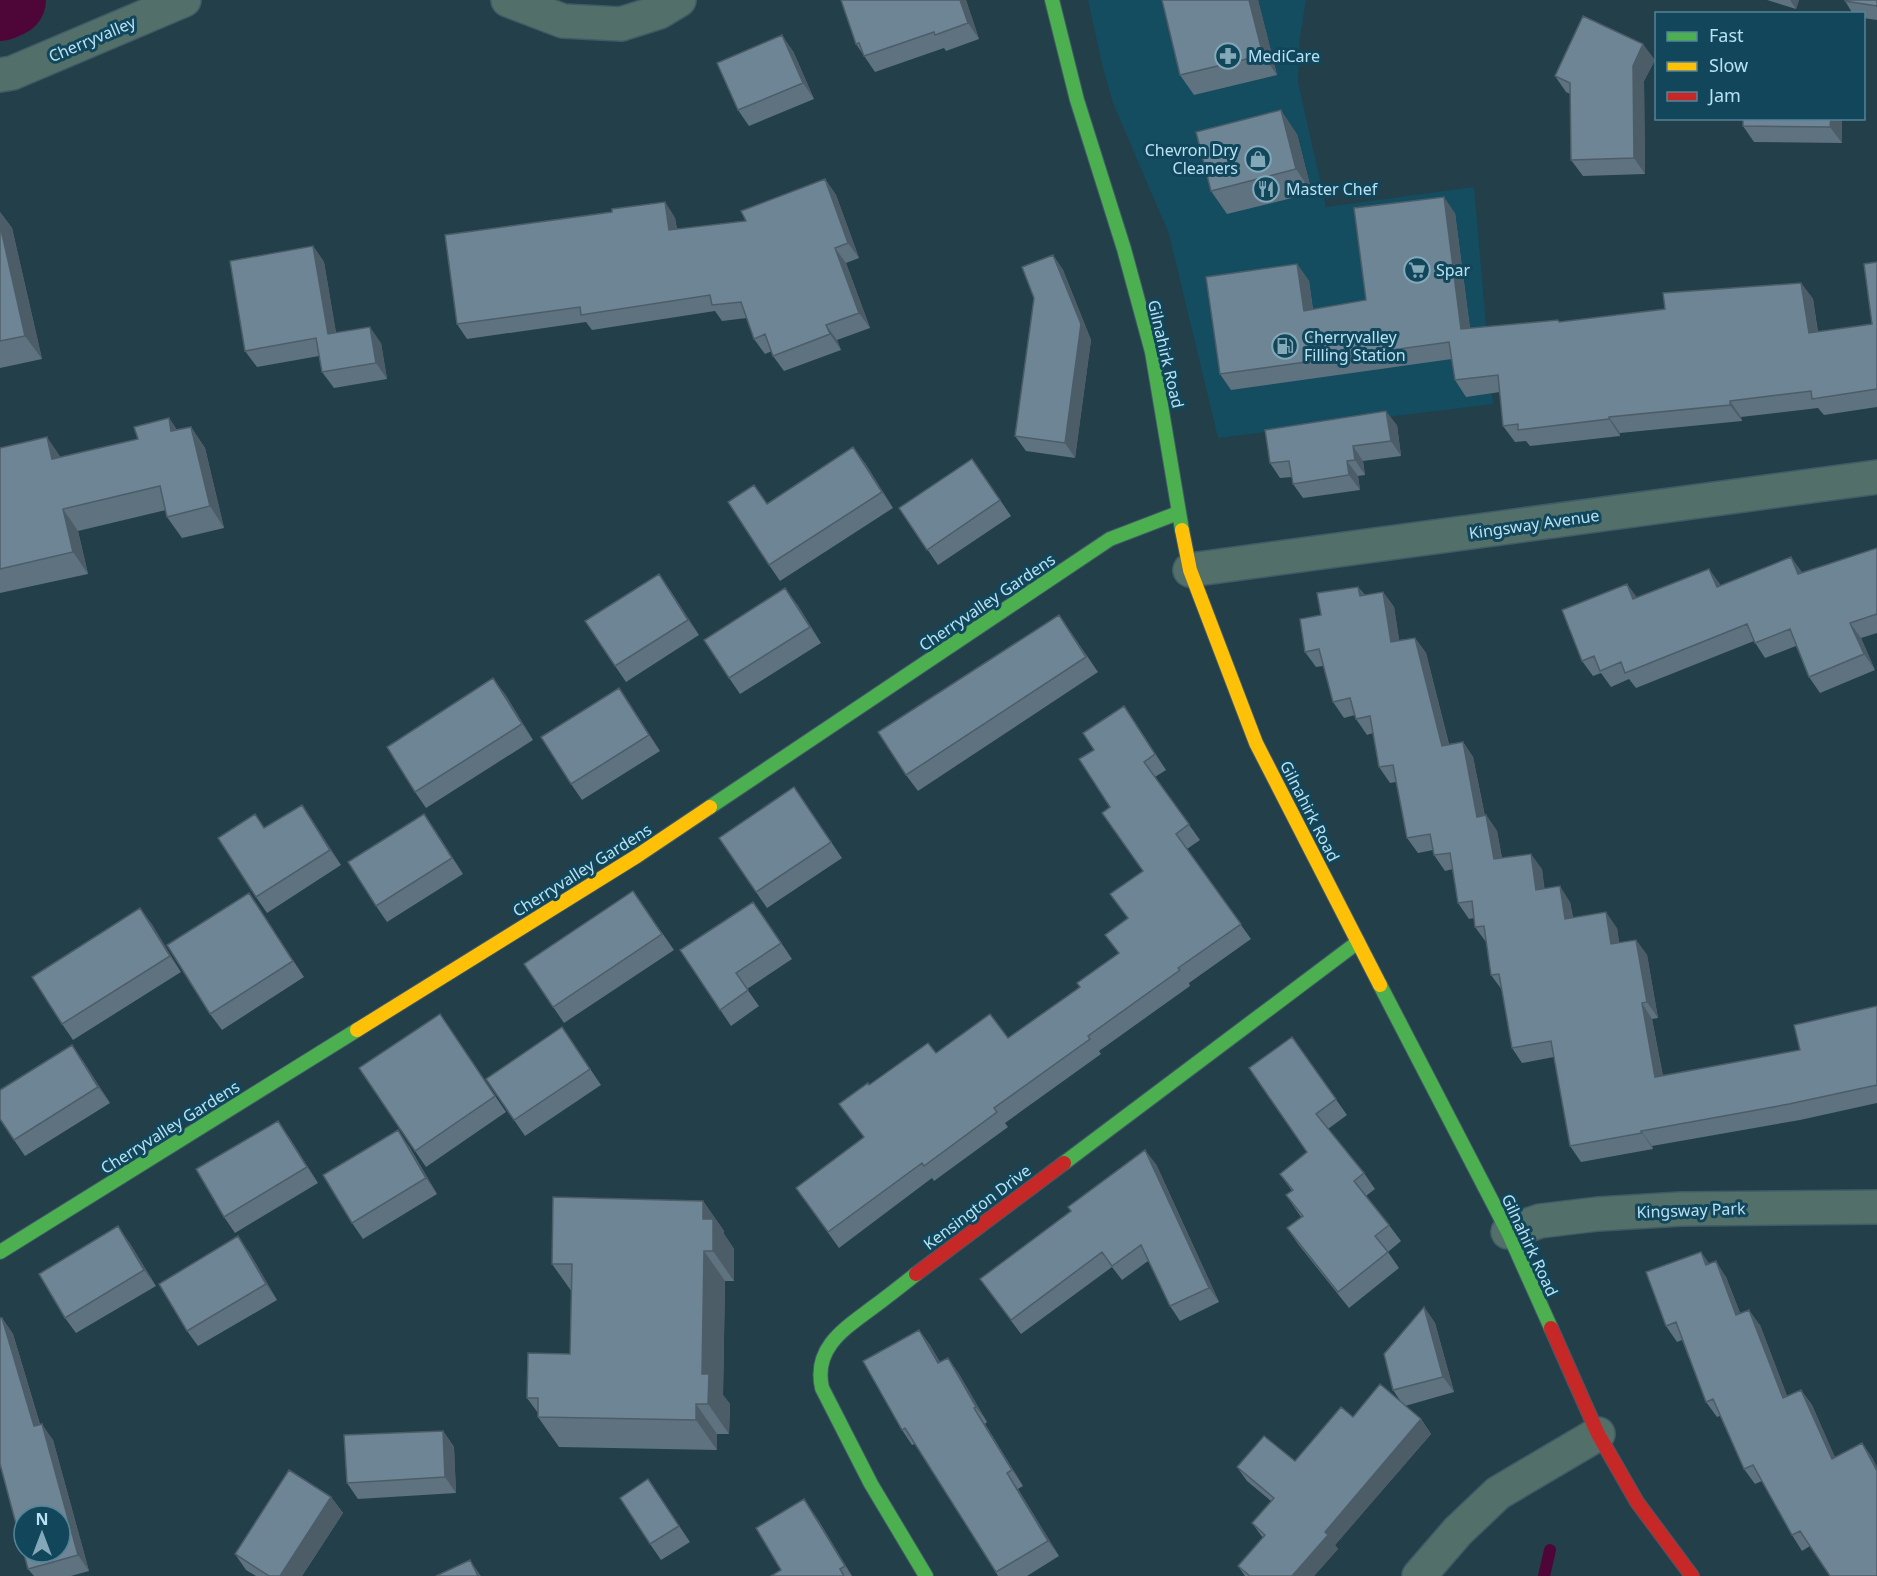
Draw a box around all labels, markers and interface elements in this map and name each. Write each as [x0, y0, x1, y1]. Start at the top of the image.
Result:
street label: Cherryvalley [45, 10, 140, 67]
legend [1655, 12, 1865, 120]
text: Fast [1709, 23, 1744, 47]
pharmacy icon: MediCare [1213, 41, 1243, 71]
place label: MediCare [1248, 45, 1320, 67]
text: Slow [1709, 53, 1748, 77]
text: Jam [1707, 83, 1741, 107]
place label: Chevron Dry Cleaners [1145, 139, 1239, 179]
shop icon: Chevron Dry Cleaners [1243, 144, 1273, 174]
restaurant icon: Master Chef [1251, 174, 1281, 204]
place label: Master Chef [1286, 178, 1379, 200]
supermarket icon: Spar [1402, 255, 1432, 285]
place label: Spar [1436, 259, 1471, 281]
street label: Gilnahirk Road [1143, 298, 1189, 410]
place label: Cherryvalley Filling Station [1304, 326, 1406, 366]
fuel station icon: Cherryvalley Filling Station [1270, 331, 1300, 361]
street label: Kingsway Avenue [1467, 504, 1601, 544]
street label: Cherryvalley Gardens [914, 548, 1060, 656]
street label: Gilnahirk Road [1275, 757, 1345, 865]
street label: Cherryvalley Gardens [508, 818, 656, 922]
street label: Cherryvalley Gardens [96, 1075, 244, 1179]
street label: Kensington Drive [919, 1159, 1035, 1255]
street label: Gilnahirk Road [1497, 1190, 1563, 1300]
street label: Kingsway Park [1636, 1197, 1746, 1223]
north arrow [12, 1504, 72, 1564]
text: N [35, 1508, 49, 1530]

